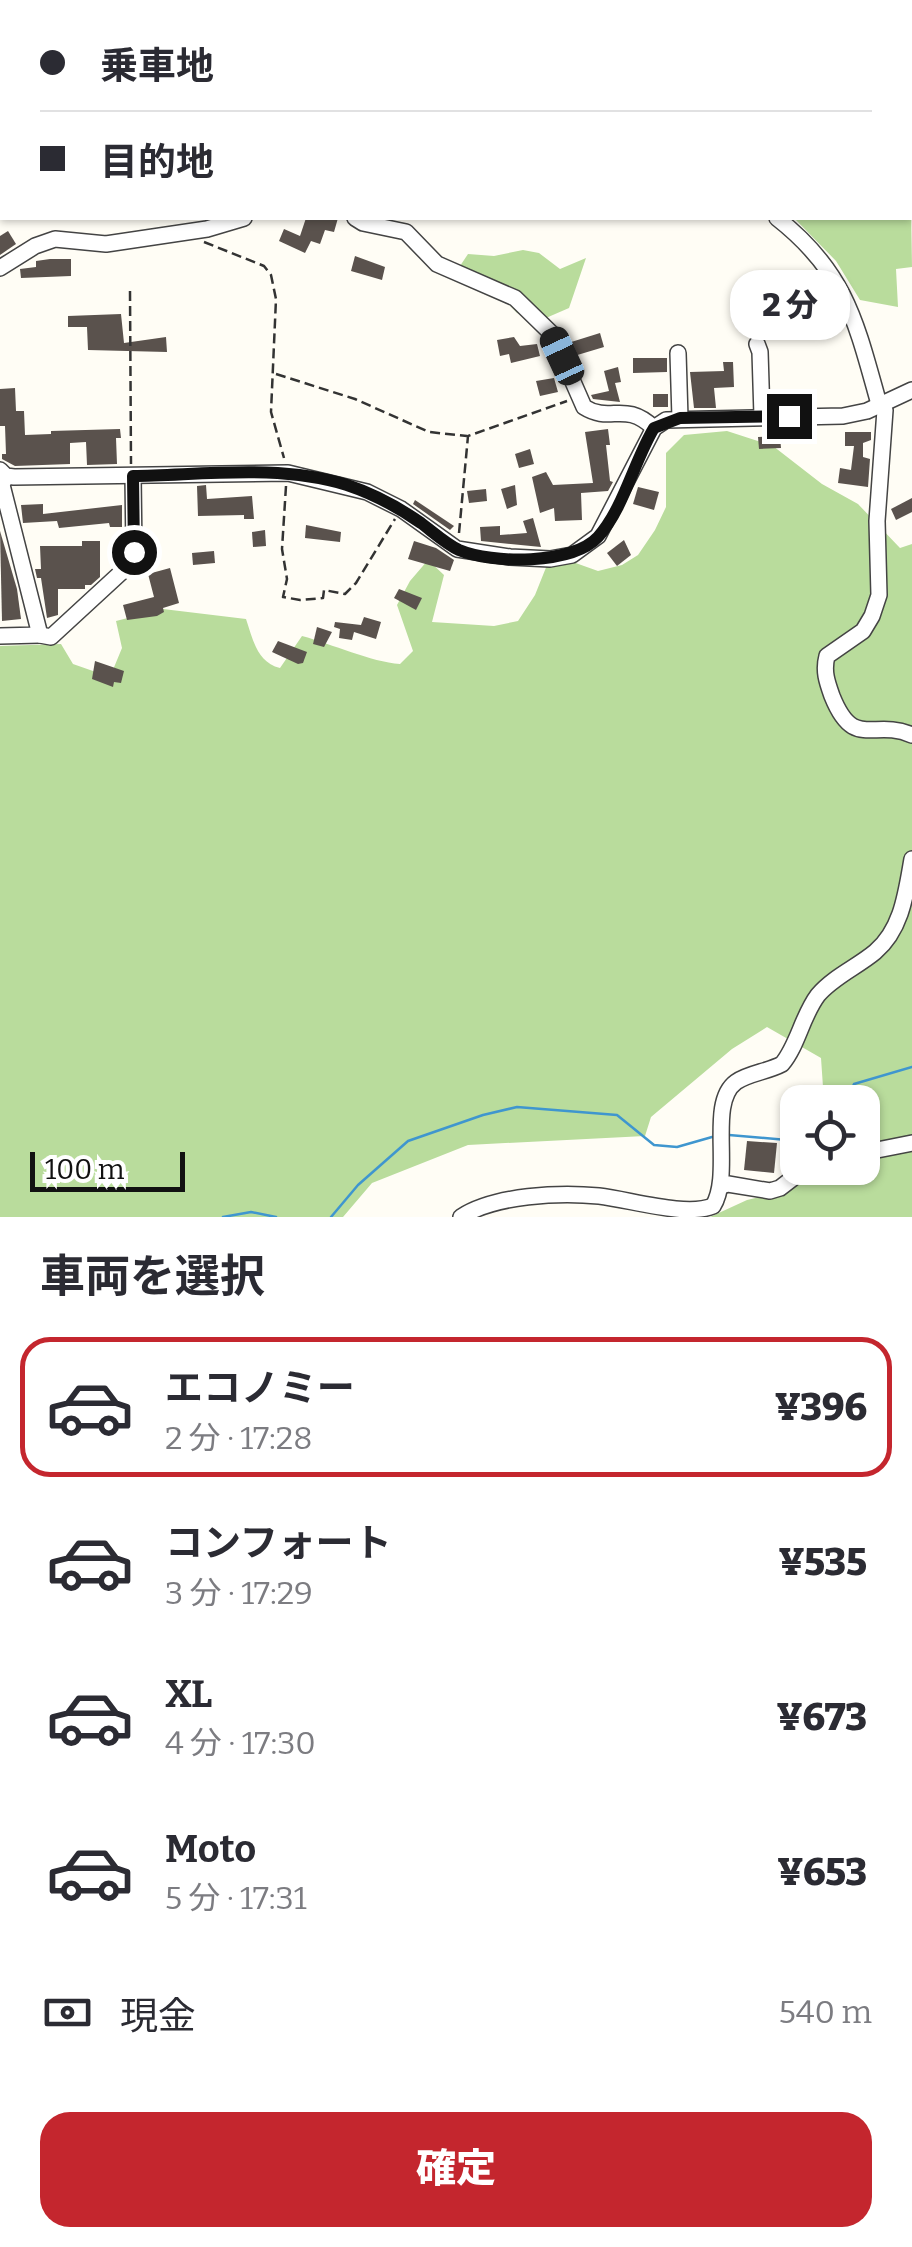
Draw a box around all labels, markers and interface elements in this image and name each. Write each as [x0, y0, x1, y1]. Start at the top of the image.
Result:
text: 乗車地 [100, 43, 214, 89]
text: 目的地 [100, 139, 214, 185]
callout: 2 分 [729, 271, 849, 341]
text: 2 分 [762, 286, 818, 324]
car [536, 322, 588, 390]
route end [767, 394, 812, 439]
route start [112, 530, 157, 575]
map controls [780, 1085, 880, 1185]
button: locate [780, 1085, 880, 1185]
scale bar [30, 1147, 185, 1192]
text: 100 m [45, 1153, 125, 1186]
text: 車両を選択 [40, 1250, 265, 1304]
icon: car [45, 1362, 135, 1452]
text: エコノミー [165, 1365, 355, 1411]
text: ¥396 [775, 1384, 867, 1430]
text: 2 分 · 17:28 [165, 1419, 313, 1457]
icon: car [45, 1517, 135, 1607]
text: コンフォート [165, 1520, 392, 1566]
text: ¥535 [779, 1539, 867, 1585]
text: 3 分 · 17:29 [165, 1574, 313, 1612]
text: XL [165, 1671, 212, 1717]
icon: car [45, 1672, 135, 1762]
text: ¥673 [776, 1694, 867, 1740]
text: 4 分 · 17:30 [165, 1724, 316, 1762]
text: Moto [165, 1826, 256, 1872]
icon: car [45, 1827, 135, 1917]
text: ¥653 [777, 1849, 867, 1895]
text: 5 分 · 17:31 [165, 1879, 307, 1917]
icon: cash [40, 1985, 95, 2040]
text: 現金 [120, 1993, 196, 2039]
text: 540 m [779, 1993, 872, 2031]
button: 確定 [40, 2112, 872, 2227]

